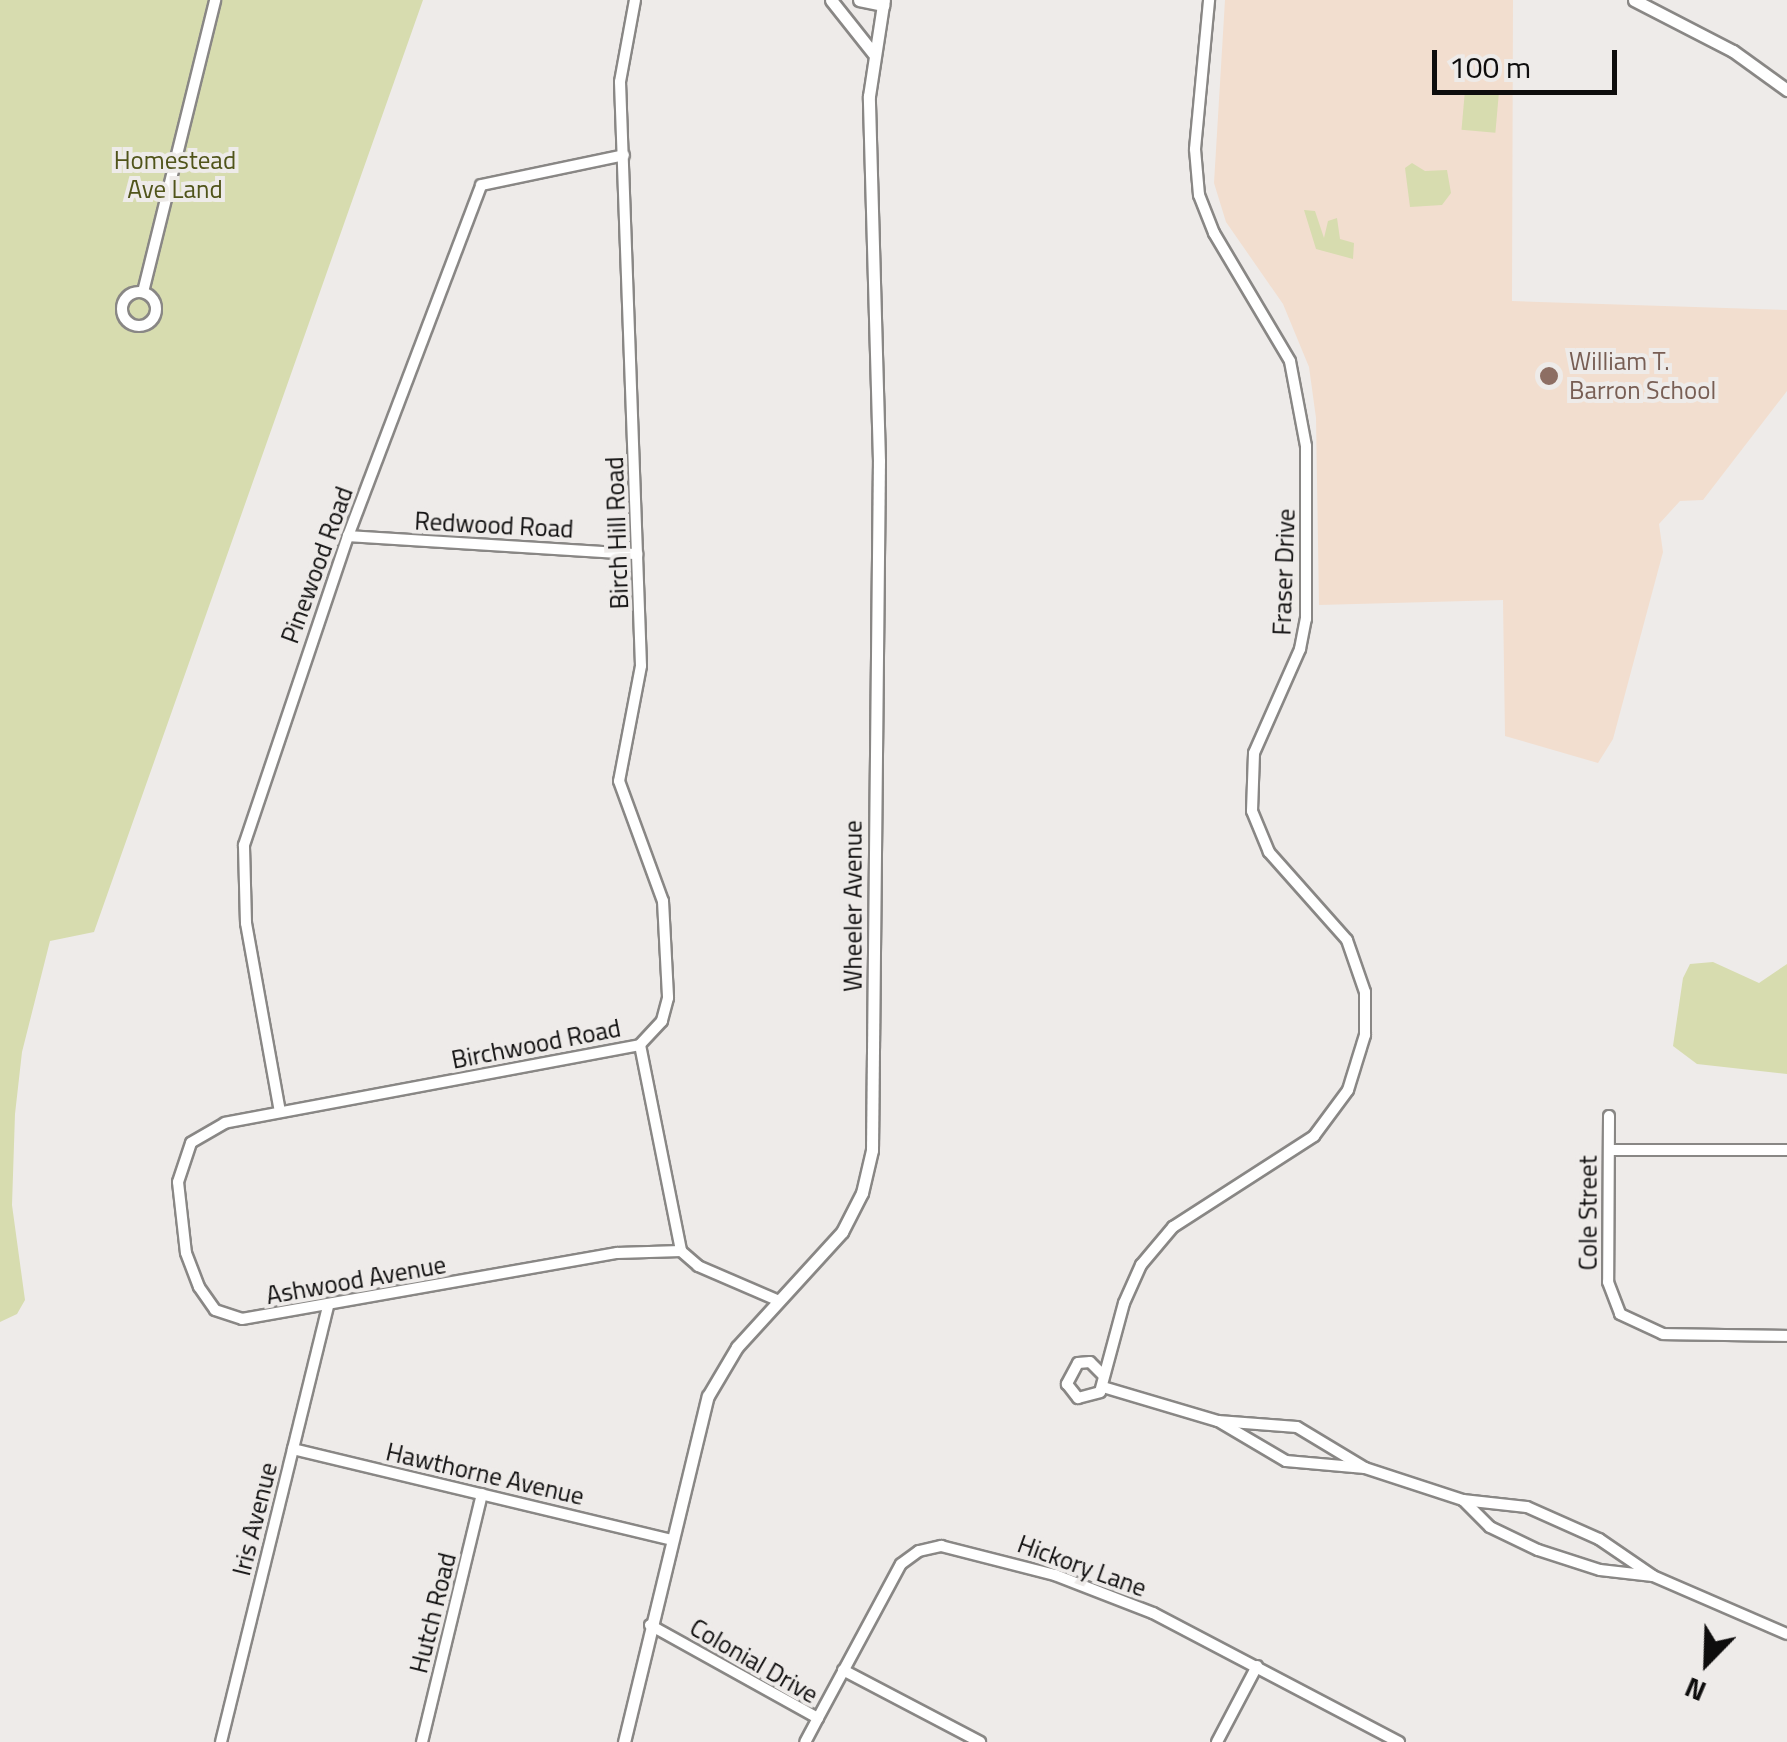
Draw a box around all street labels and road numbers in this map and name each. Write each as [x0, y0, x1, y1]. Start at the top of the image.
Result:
street label: Birch Hill Road [599, 456, 635, 610]
street label: Pinewood Road [275, 483, 359, 647]
street label: Redwood Road [414, 506, 574, 544]
street label: Fraser Drive [1267, 508, 1301, 636]
street label: Wheeler Avenue [838, 820, 868, 992]
street label: Birchwood Road [449, 1013, 623, 1075]
street label: Cole Street [1573, 1156, 1603, 1270]
street label: Ashwood Avenue [264, 1249, 448, 1311]
street label: Hawthorne Avenue [383, 1437, 587, 1511]
street label: Iris Avenue [226, 1459, 284, 1579]
street label: Hickory Lane [1013, 1529, 1151, 1603]
street label: Hutch Road [404, 1550, 462, 1676]
street label: Colonial Drive [685, 1612, 823, 1710]

